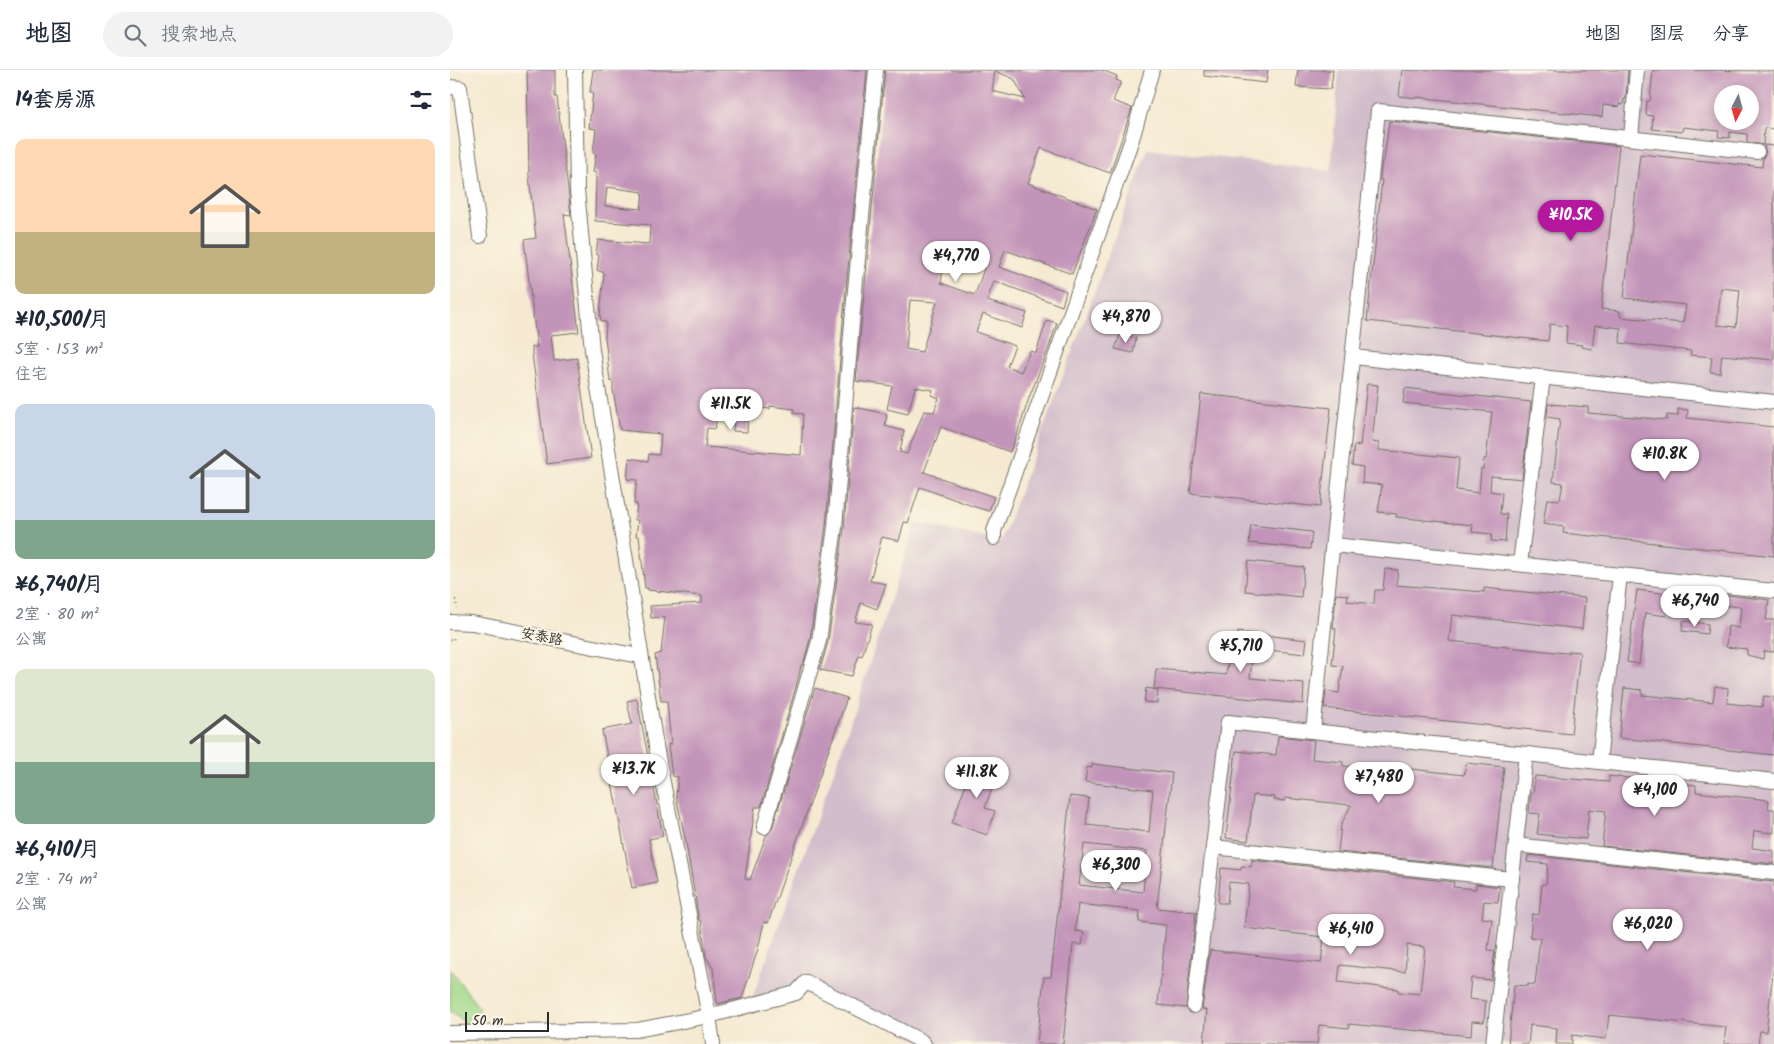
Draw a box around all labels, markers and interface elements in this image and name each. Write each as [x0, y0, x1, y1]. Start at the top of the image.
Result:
search box [103, 12, 453, 57]
text: 地图 [25, 15, 73, 54]
text: 搜索地点 [161, 20, 237, 50]
text: 地图 [1585, 20, 1621, 49]
text: 图层 [1649, 20, 1685, 49]
text: 分享 [1713, 20, 1749, 49]
icon: search [121, 21, 149, 49]
text: 14套房源 [15, 84, 96, 117]
north arrow [1714, 85, 1759, 130]
map controls [1714, 85, 1759, 130]
icon: filters [407, 86, 435, 114]
icon: home [180, 171, 270, 261]
pin: ¥10.5K [1530, 200, 1612, 242]
text: ¥10.5K [1549, 203, 1593, 228]
pin: ¥4,770 [915, 240, 997, 283]
text: ¥4,770 [933, 244, 979, 269]
pin: ¥4,870 [1085, 302, 1167, 344]
text: ¥10,500/月 [15, 304, 110, 337]
text: ¥4,870 [1102, 305, 1150, 330]
text: 5室 · 153 m² [15, 337, 103, 362]
text: 住宅 [15, 362, 47, 387]
pin: ¥11.5K [690, 388, 772, 431]
text: ¥11.5K [710, 392, 752, 417]
icon: home [180, 436, 270, 526]
pin: ¥10.8K [1624, 438, 1706, 481]
text: ¥10.8K [1642, 442, 1688, 467]
text: ¥6,740/月 [15, 569, 104, 602]
pin: ¥6,740 [1654, 586, 1736, 628]
text: ¥6,740 [1671, 589, 1719, 614]
text: 2室 · 80 m² [15, 602, 99, 627]
street label: 安泰路 [519, 622, 565, 652]
text: 公寓 [15, 627, 47, 652]
pin: ¥5,710 [1200, 630, 1282, 673]
text: ¥5,710 [1220, 634, 1262, 659]
icon: home [180, 701, 270, 791]
pin: ¥13.7K [593, 754, 675, 796]
pin: ¥11.8K [936, 756, 1018, 799]
text: ¥13.7K [612, 757, 656, 782]
text: ¥11.8K [956, 760, 998, 785]
pin: ¥7,480 [1338, 762, 1420, 804]
text: ¥7,480 [1355, 765, 1403, 790]
pin: ¥4,100 [1614, 774, 1696, 817]
text: ¥4,100 [1633, 778, 1677, 803]
text: ¥6,410/月 [15, 834, 100, 867]
pin: ¥6,300 [1075, 850, 1157, 892]
text: ¥6,300 [1092, 853, 1140, 878]
text: 2室 · 74 m² [15, 867, 97, 892]
text: 公寓 [15, 892, 47, 917]
pin: ¥6,020 [1607, 908, 1689, 951]
text: ¥6,020 [1624, 912, 1672, 937]
pin: ¥6,410 [1310, 914, 1392, 956]
text: ¥6,410 [1329, 917, 1373, 942]
scale bar [465, 1009, 549, 1032]
text: 50 m [472, 1010, 503, 1032]

